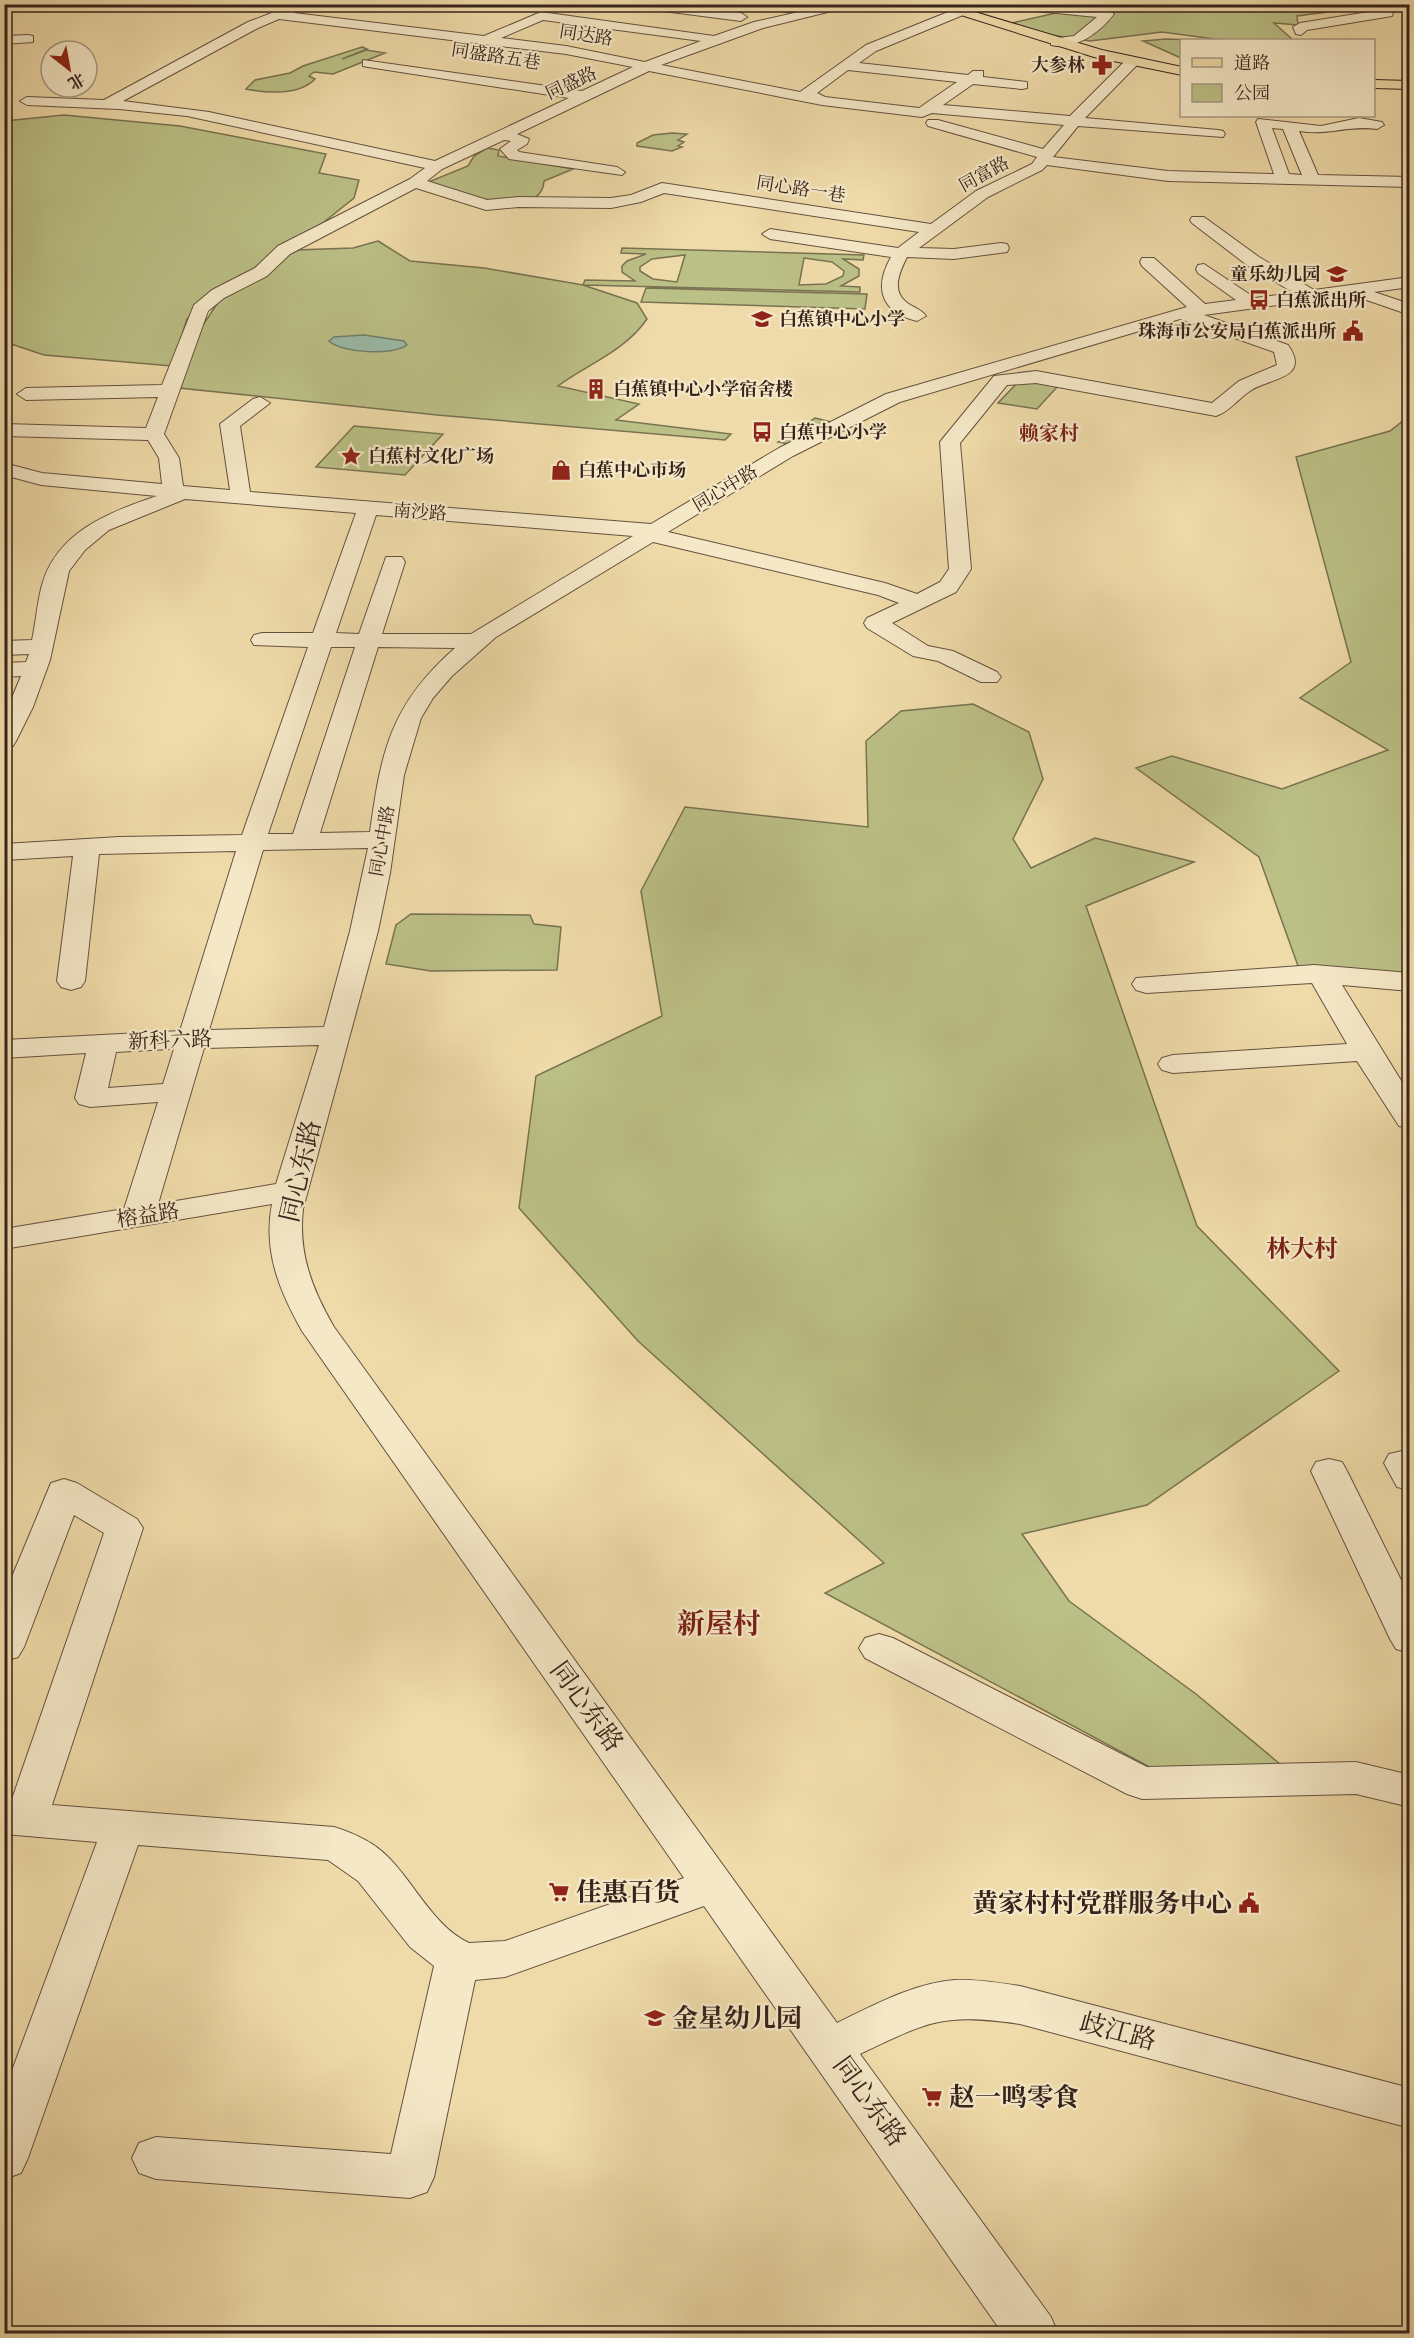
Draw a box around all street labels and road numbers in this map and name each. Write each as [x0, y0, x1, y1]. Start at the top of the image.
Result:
street label: 同达路 [558, 20, 614, 50]
street label: 同盛路五巷 [450, 38, 542, 74]
street label: 同盛路 [542, 62, 600, 104]
street label: 同富路 [955, 151, 1013, 197]
street label: 同心路一巷 [755, 171, 847, 207]
street label: 同心中路 [688, 460, 762, 516]
street label: 南沙路 [392, 499, 448, 525]
street label: 同心中路 [365, 804, 399, 878]
street label: 新科六路 [128, 1026, 212, 1054]
street label: 同心东路 [273, 1117, 327, 1225]
street label: 榕益路 [115, 1197, 181, 1233]
street label: 同心东路 [543, 1655, 631, 1757]
street label: 歧江路 [1076, 2005, 1160, 2057]
street label: 同心东路 [826, 2050, 914, 2152]

